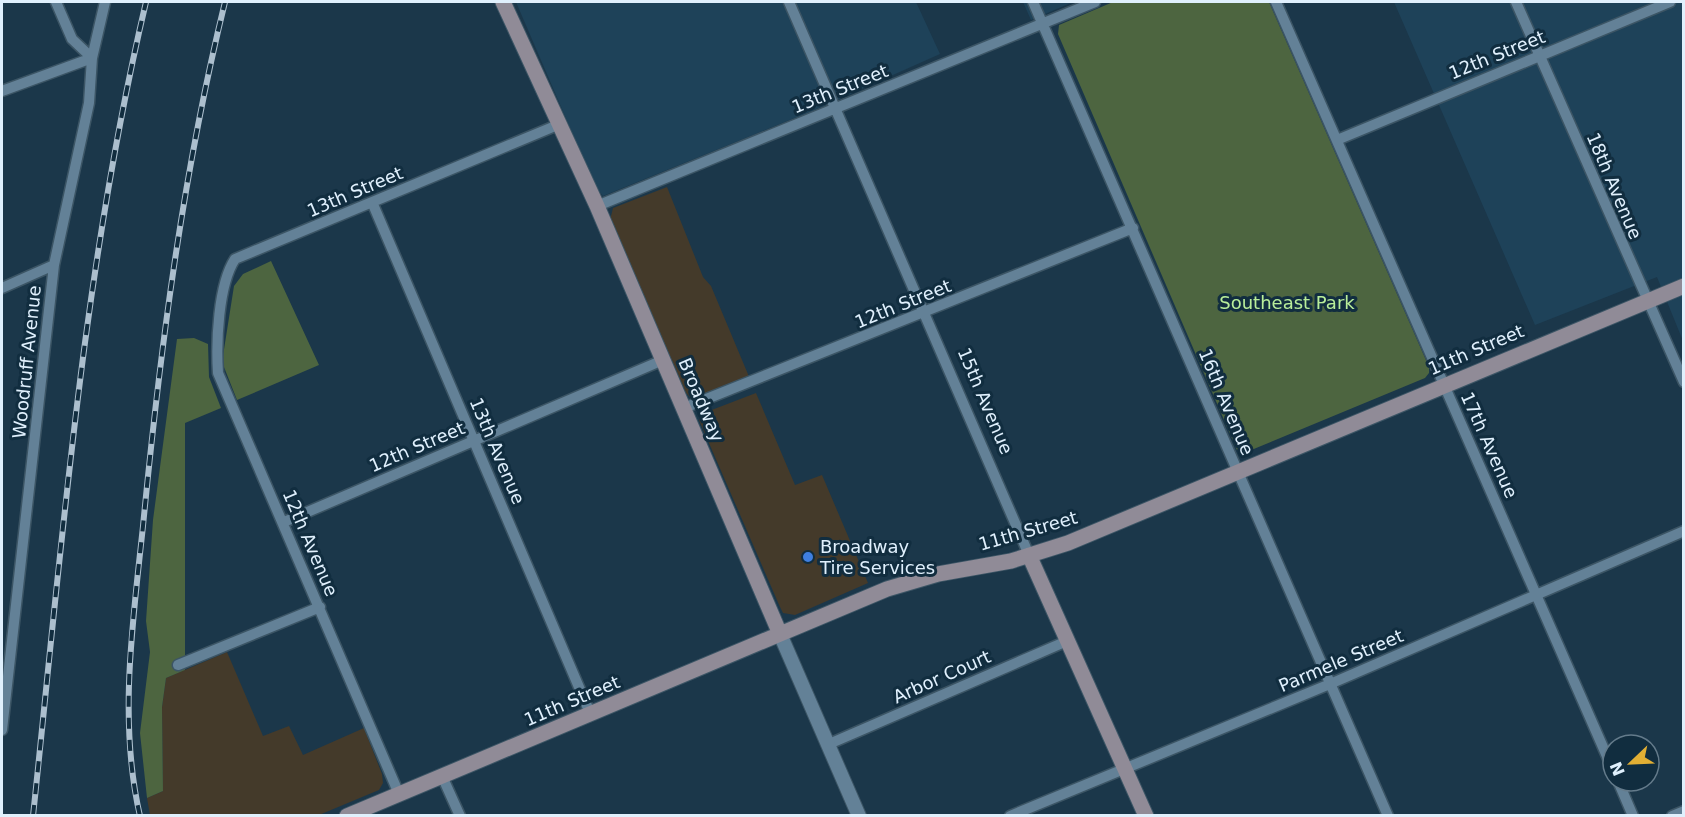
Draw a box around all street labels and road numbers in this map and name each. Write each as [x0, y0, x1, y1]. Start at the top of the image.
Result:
street label: 12th Street [1446, 26, 1548, 83]
street label: 13th Street [789, 60, 891, 117]
street label: 18th Avenue [1583, 129, 1646, 242]
street label: 13th Street [304, 162, 406, 221]
street label: 12th Street [852, 275, 954, 332]
street label: Woodruff Avenue [8, 284, 45, 440]
street label: 11th Street [1425, 320, 1527, 379]
street label: 15th Avenue [954, 344, 1017, 457]
street label: 16th Avenue [1195, 345, 1258, 458]
street label: Broadway [674, 355, 729, 445]
street label: 17th Avenue [1457, 388, 1522, 501]
street label: 13th Avenue [466, 394, 529, 507]
street label: 12th Street [366, 417, 468, 476]
street label: 12th Avenue [279, 486, 342, 599]
street label: 11th Street [976, 506, 1080, 555]
street label: Parmele Street [1275, 625, 1406, 696]
street label: Arbor Court [890, 646, 994, 707]
street label: 11th Street [521, 671, 623, 730]

